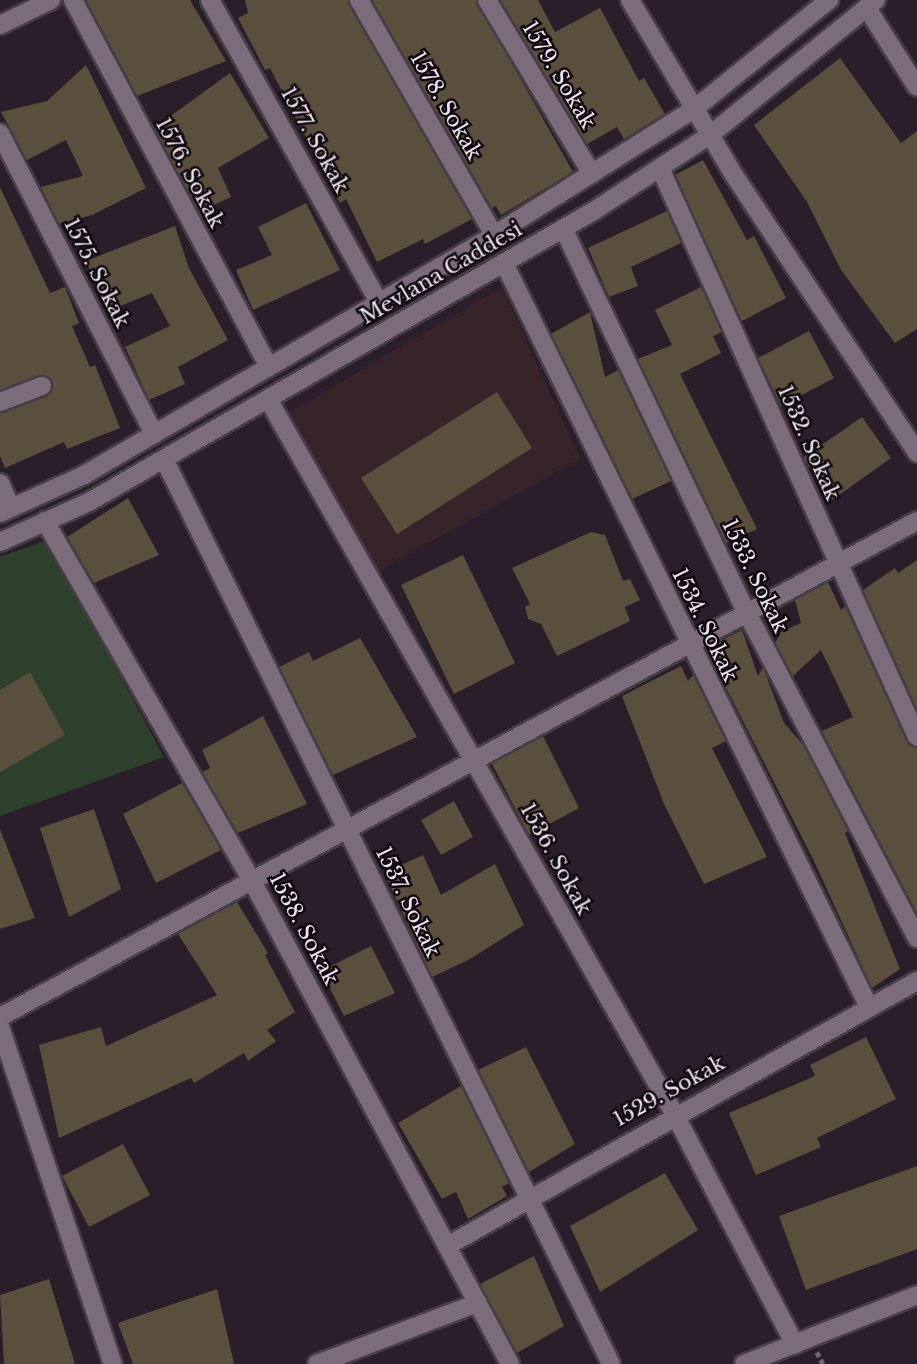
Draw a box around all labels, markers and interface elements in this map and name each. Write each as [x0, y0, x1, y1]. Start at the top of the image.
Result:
street label: 1579. Sokak [517, 17, 601, 133]
street label: 1578. Sokak [405, 47, 487, 165]
street label: 1577. Sokak [275, 83, 355, 197]
street label: 1576. Sokak [150, 113, 230, 233]
street label: 1575. Sokak [59, 214, 135, 332]
street label: Mevlana Caddesi [356, 216, 526, 330]
street label: 1532. Sokak [772, 381, 846, 505]
street label: 1533. Sokak [717, 515, 793, 637]
street label: 1534. Sokak [667, 564, 743, 686]
street label: 1536. Sokak [515, 799, 597, 919]
street label: 1537. Sokak [370, 843, 446, 961]
street label: 1538. Sokak [264, 869, 344, 989]
street label: 1529. Sokak [609, 1050, 729, 1132]

